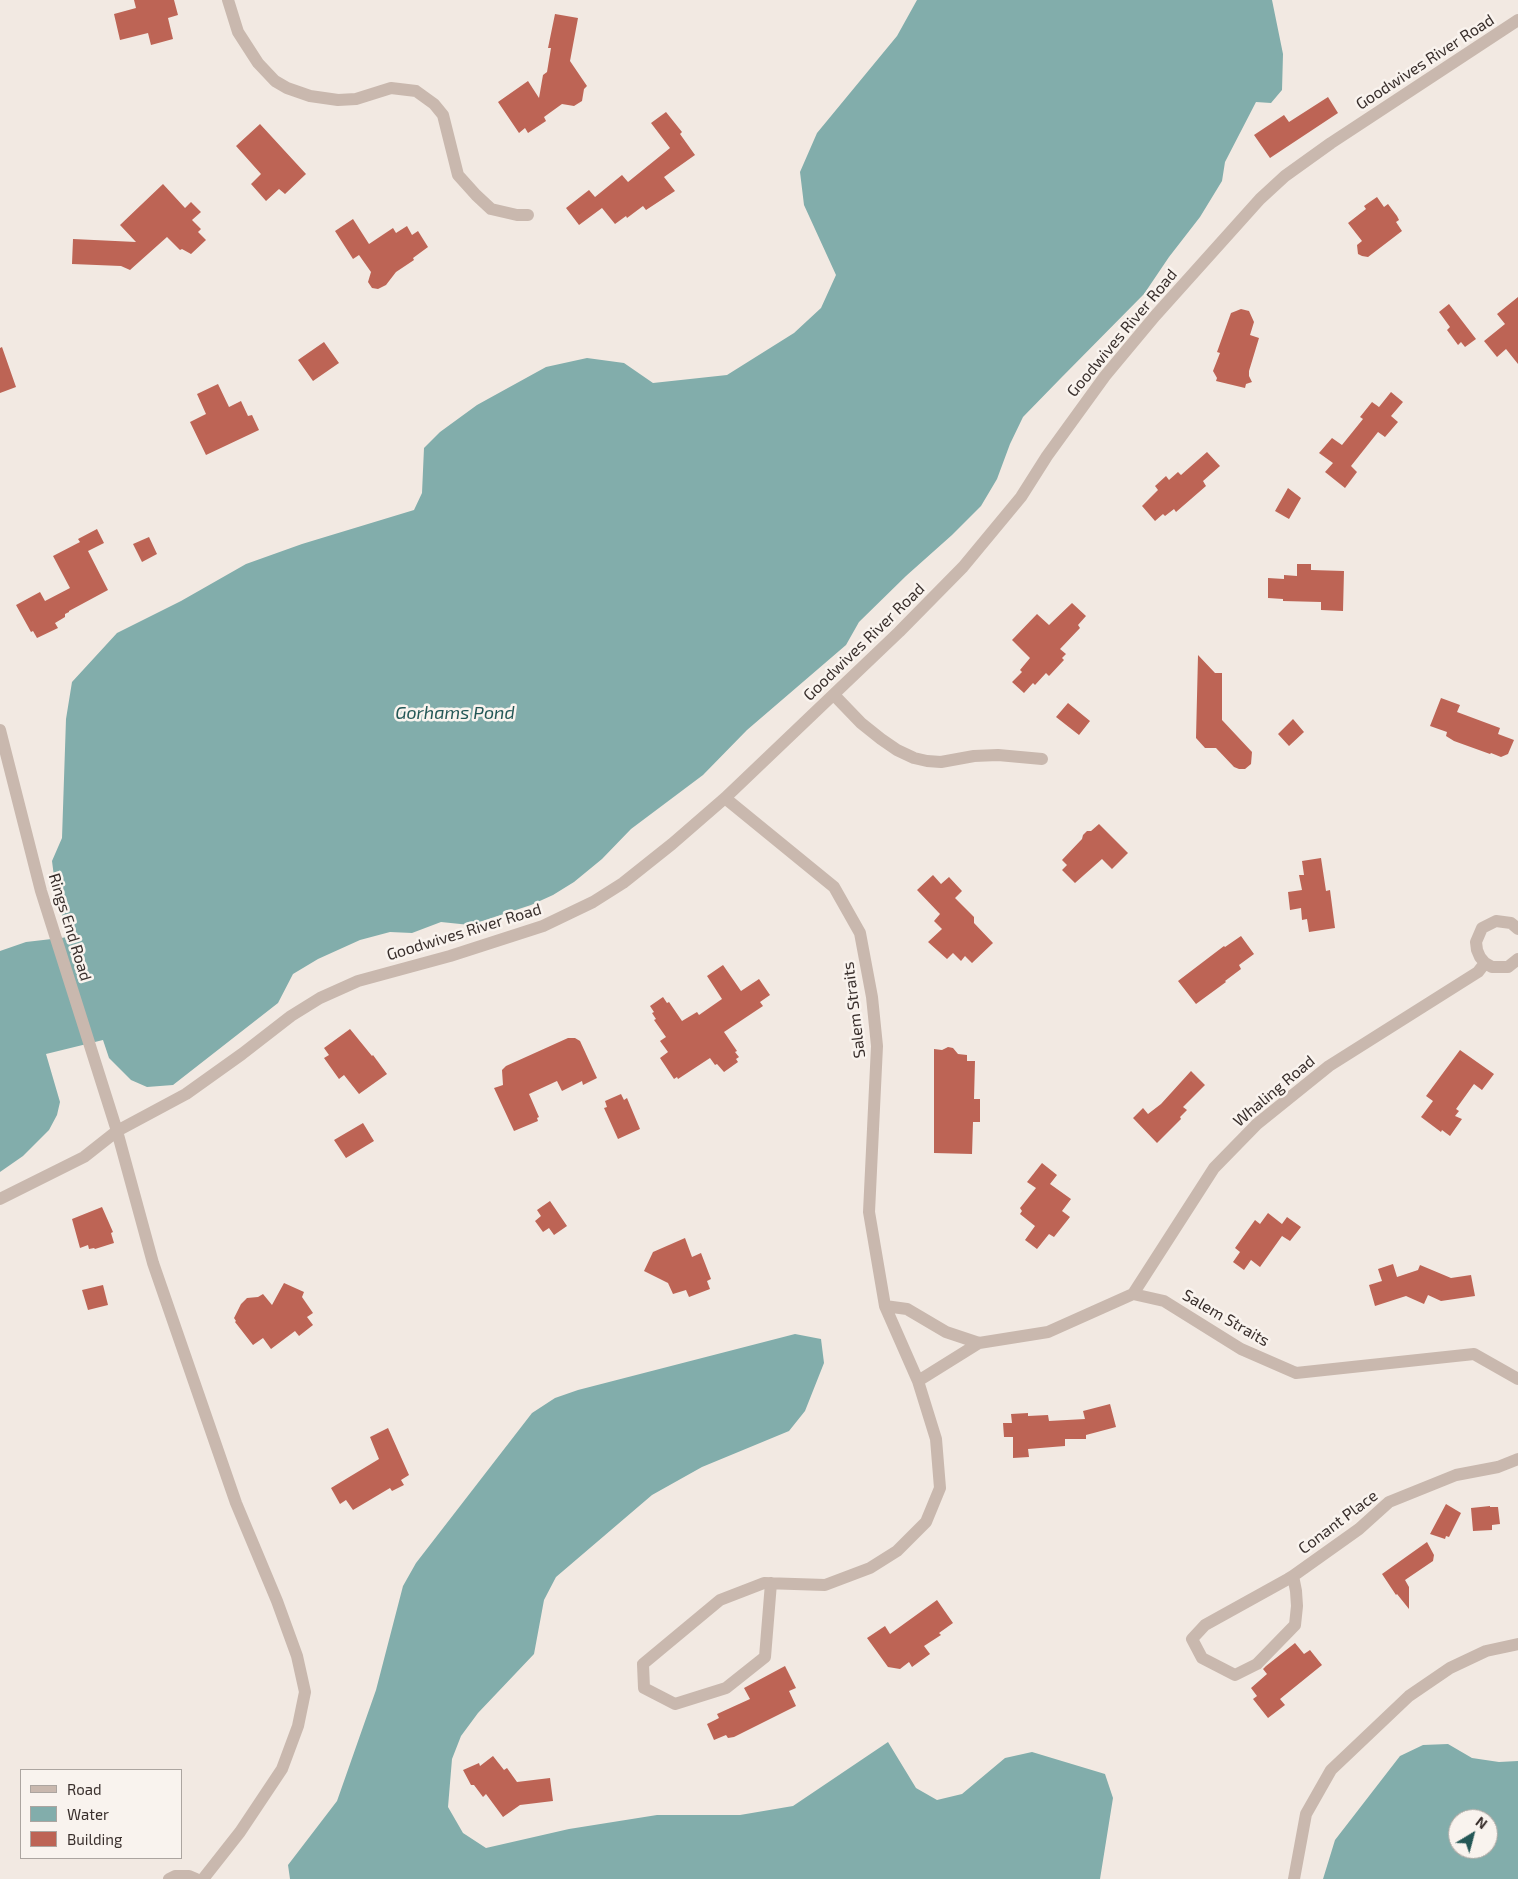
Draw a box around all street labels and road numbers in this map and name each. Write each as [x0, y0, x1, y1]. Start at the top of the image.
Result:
street label: Goodwives River Road [1352, 10, 1498, 114]
street label: Goodwives River Road [1063, 265, 1181, 401]
street label: Goodwives River Road [799, 579, 929, 705]
street label: Rings End Road [45, 871, 95, 983]
street label: Goodwives River Road [384, 899, 544, 965]
street label: Salem Straits [839, 961, 869, 1059]
street label: Whaling Road [1229, 1051, 1319, 1131]
street label: Salem Straits [1179, 1285, 1273, 1351]
street label: Conant Place [1294, 1486, 1382, 1558]

